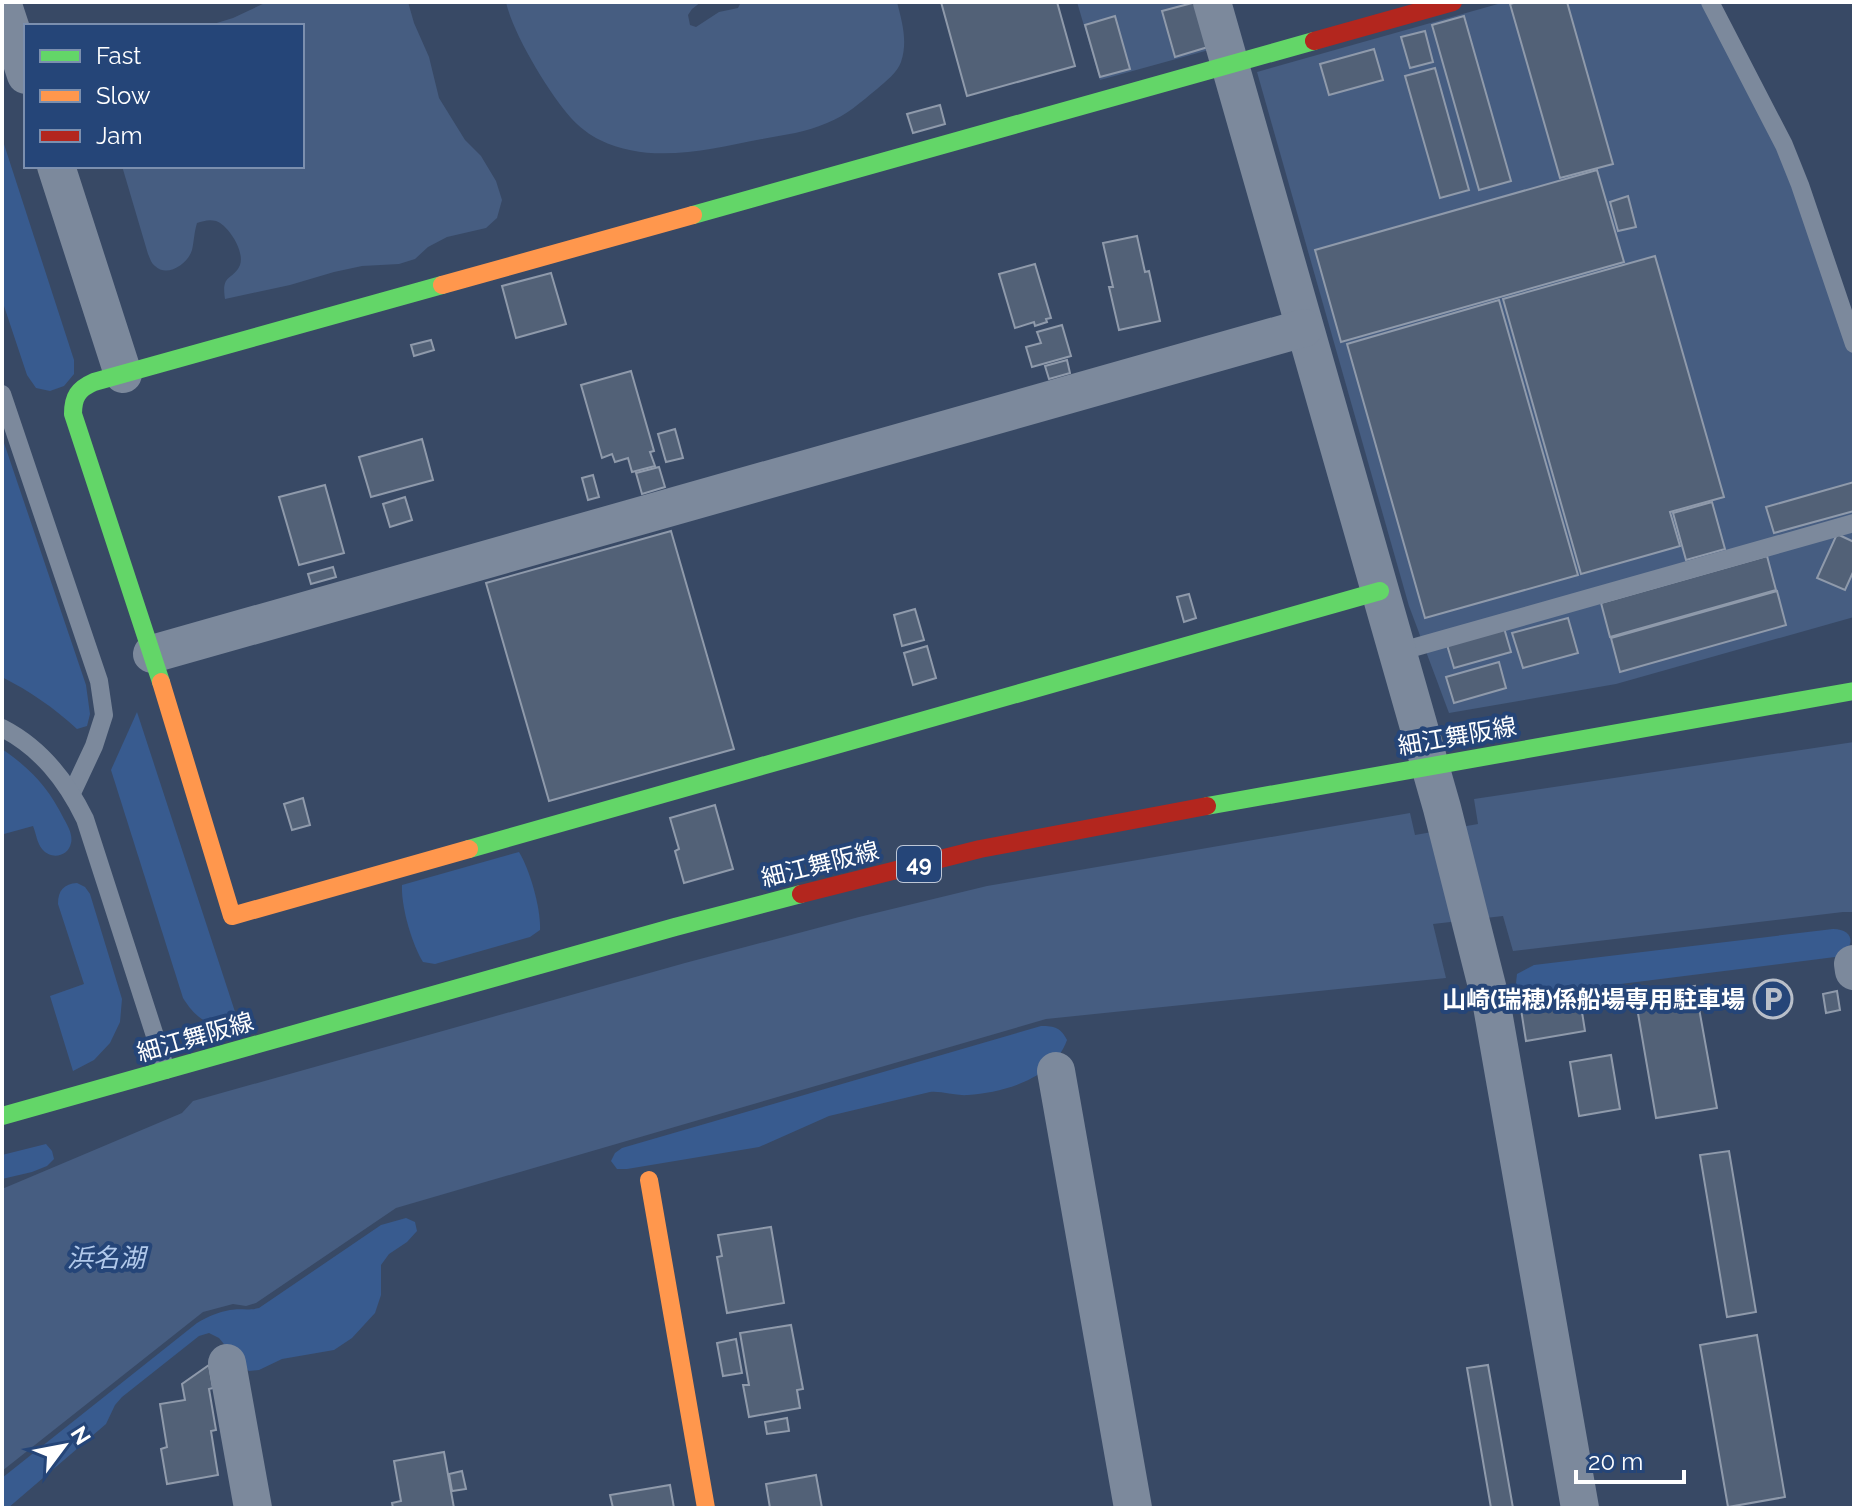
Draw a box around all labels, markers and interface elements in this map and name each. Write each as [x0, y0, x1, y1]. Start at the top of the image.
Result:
legend [24, 24, 304, 168]
text: Fast [96, 41, 141, 70]
text: Slow [96, 81, 151, 110]
text: Jam [96, 121, 142, 150]
street label: 細江舞阪線 [1395, 711, 1519, 761]
street label: 細江舞阪線 [758, 835, 882, 893]
road number: 49 [897, 846, 941, 882]
parking icon: 山崎(瑞穂)係船場専用駐車場 [1752, 978, 1794, 1020]
place label: 山崎(瑞穂)係船場専用駐車場 [1442, 985, 1745, 1014]
street label: 細江舞阪線 [133, 1007, 257, 1067]
water label: 浜名湖 [67, 1243, 149, 1273]
north arrow [24, 1406, 104, 1486]
text: N [65, 1421, 96, 1449]
scale bar [1576, 1434, 1684, 1484]
text: 20 m [1588, 1447, 1643, 1476]

